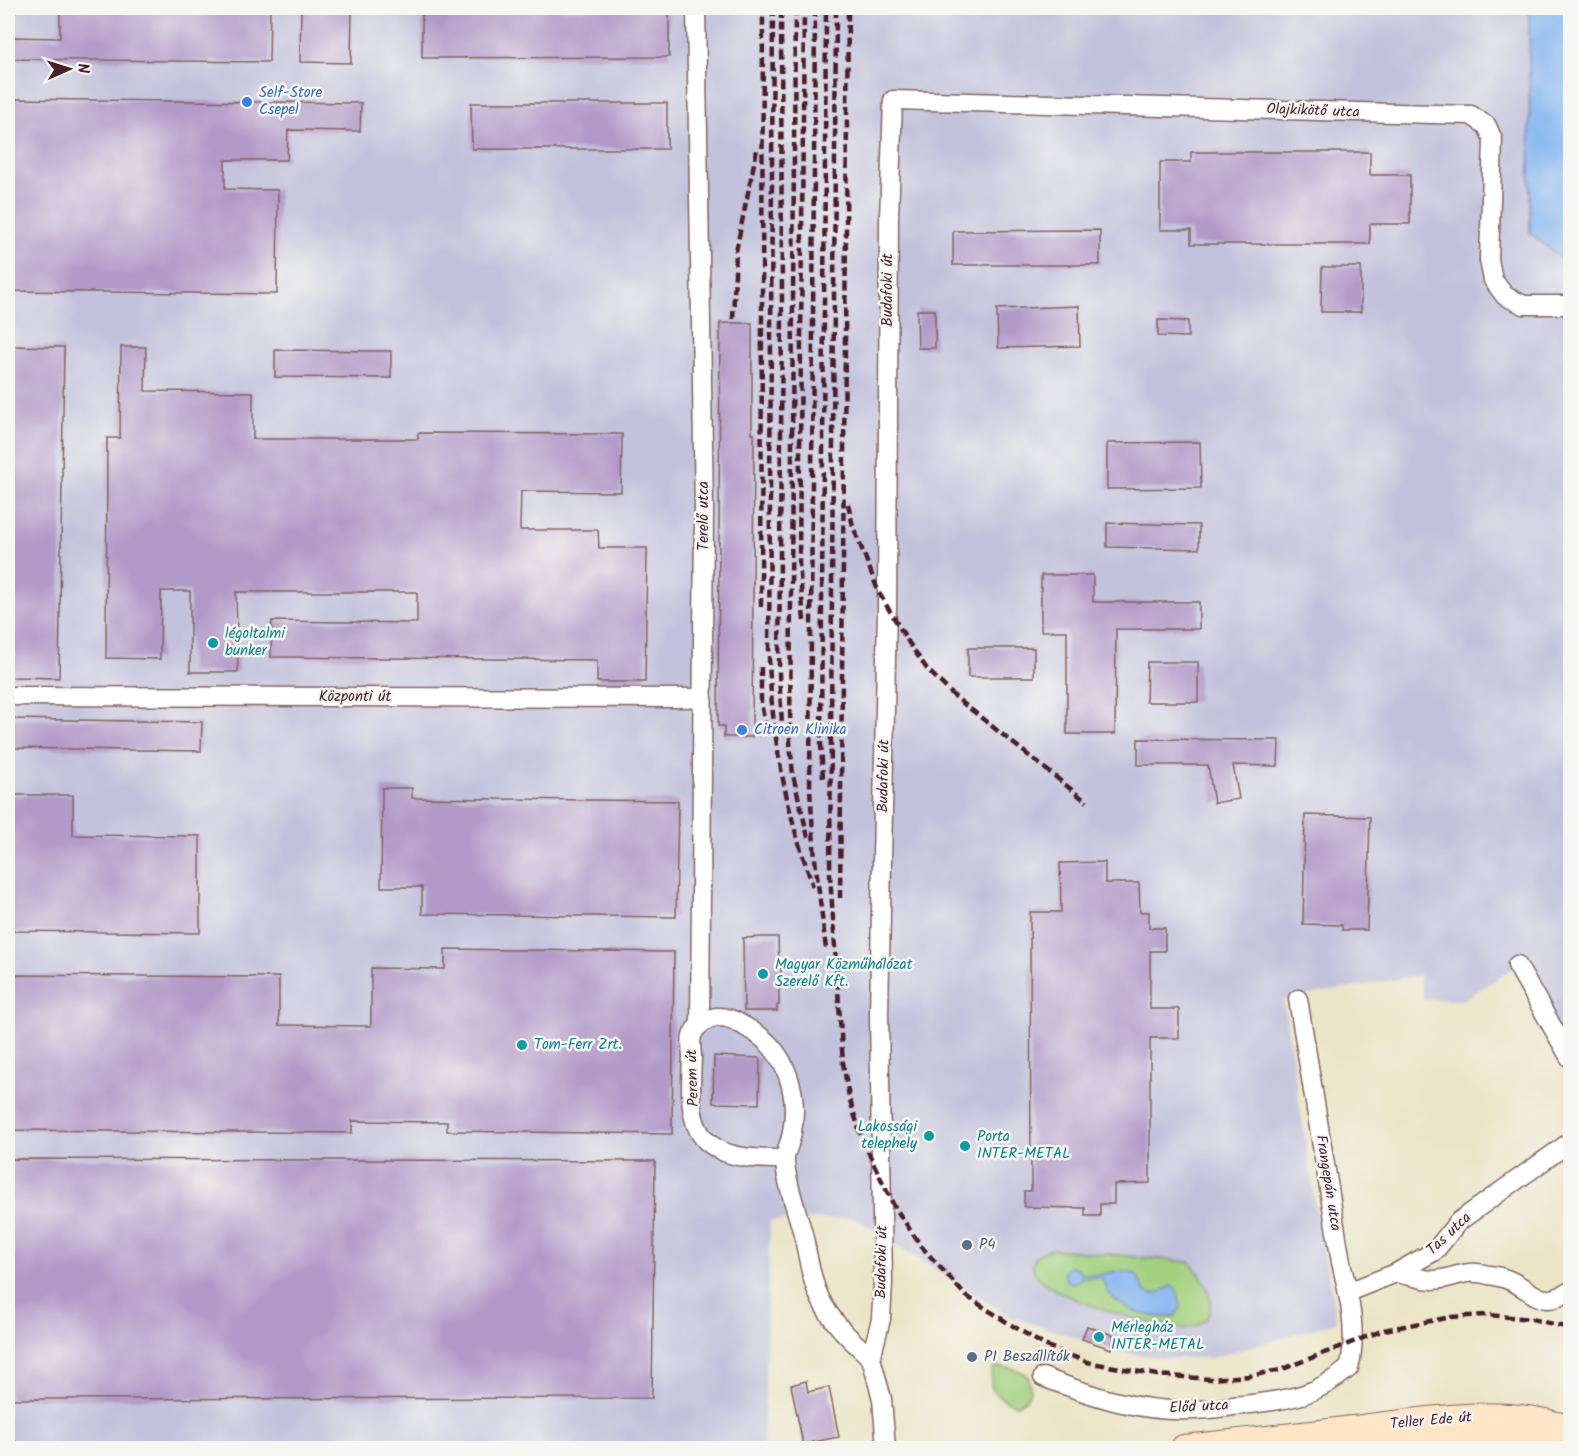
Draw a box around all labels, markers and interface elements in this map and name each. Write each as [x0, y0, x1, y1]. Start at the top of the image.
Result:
north arrow [39, 39, 99, 99]
text: N [70, 63, 95, 74]
place label: Self-Store Csepel [259, 81, 322, 122]
marker: Self-Store Csepel [240, 95, 254, 109]
street label: Olajkikötő utca [1266, 97, 1360, 125]
street label: Budafoki út [876, 253, 900, 327]
street label: Terelő utca [692, 481, 716, 551]
place label: légoltalmi bunker [225, 622, 286, 663]
marker: légoltalmi bunker [206, 636, 220, 650]
street label: Központi út [319, 685, 391, 709]
place label: Citroen Klinika [754, 718, 847, 742]
marker: Citroen Klinika [735, 723, 749, 737]
street label: Budafoki út [871, 739, 897, 813]
place label: Magyar Közműhálózat Szerelő Kft. [775, 953, 913, 994]
marker: Magyar Közműhálózat Szerelő Kft. [756, 967, 770, 981]
place label: Tom-Ferr Zrt. [534, 1033, 622, 1057]
marker: Tom-Ferr Zrt. [515, 1038, 529, 1052]
street label: Perem út [680, 1049, 706, 1107]
place label: Lakossági telephely [857, 1115, 918, 1156]
place label: Porta INTER-METAL [977, 1125, 1070, 1166]
marker: Lakossági telephely [922, 1129, 936, 1143]
street label: Frangepán utca [1309, 1133, 1347, 1233]
marker: Porta INTER-METAL [958, 1139, 972, 1153]
street label: Tas utca [1421, 1207, 1477, 1261]
street label: Budafoki út [869, 1225, 895, 1299]
place label: P4 [979, 1233, 995, 1257]
marker: P4 [960, 1238, 974, 1252]
place label: Mérlegház INTER-METAL [1111, 1316, 1204, 1357]
marker: Mérlegház INTER-METAL [1092, 1330, 1106, 1344]
place label: P1 Beszállítók [984, 1345, 1071, 1369]
marker: P1 Beszállítók [965, 1350, 979, 1364]
street label: Előd utca [1169, 1393, 1229, 1421]
street label: Teller Ede út [1389, 1405, 1473, 1437]

